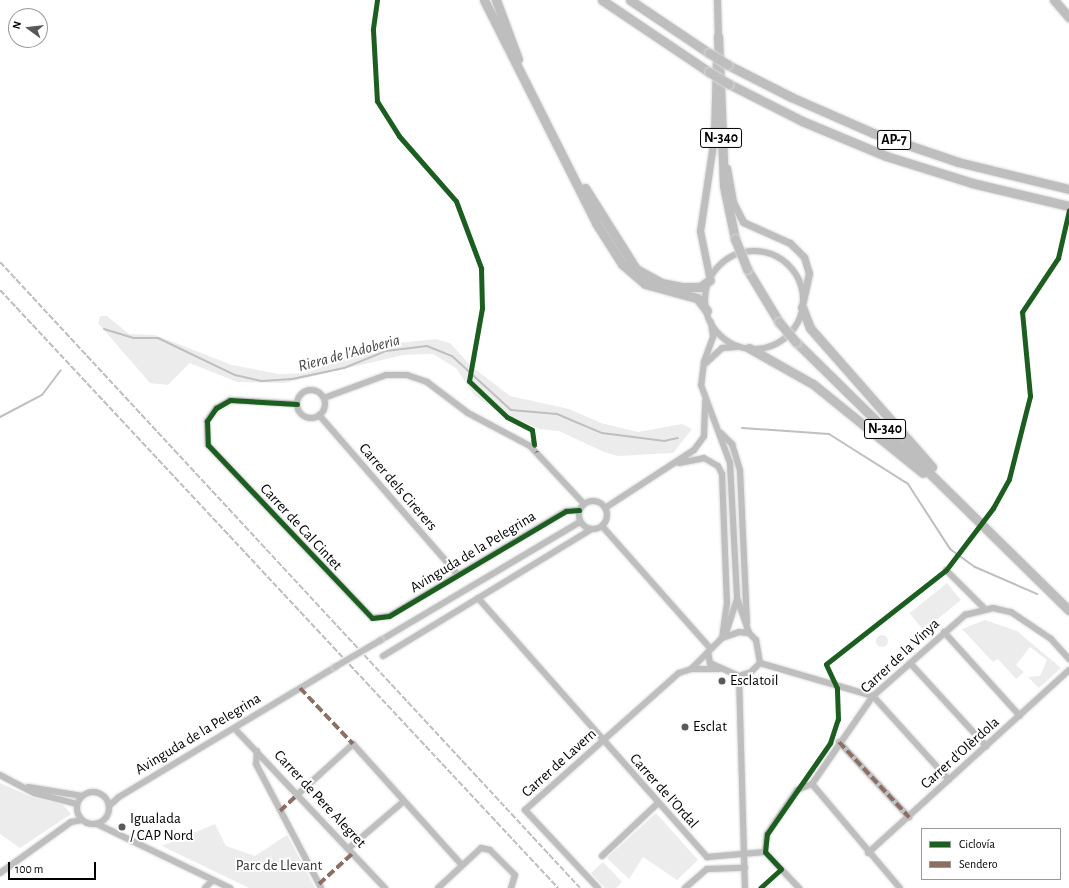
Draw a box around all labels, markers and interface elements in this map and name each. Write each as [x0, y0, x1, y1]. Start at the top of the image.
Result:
north arrow [8, 8, 48, 48]
text: N [11, 20, 23, 30]
road number: N-340 [700, 126, 742, 150]
road number: AP-7 [877, 128, 911, 152]
water label: Riera de l'Adoberia [296, 330, 402, 376]
road number: N-340 [864, 417, 906, 441]
street label: Carrer dels Cirerers [355, 440, 441, 534]
street label: Carrer de Cal Cintet [256, 480, 346, 574]
street label: Avinguda de la Pelegrina [407, 507, 539, 597]
street label: Carrer de la Vinya [857, 615, 943, 697]
place label: Esclatoil [730, 672, 778, 690]
marker: Esclatoil [717, 676, 727, 686]
street label: Avinguda de la Pelegrina [132, 689, 264, 779]
street label: Carrer d'Olèrdola [917, 713, 1003, 793]
place label: Esclat [693, 718, 727, 736]
marker: Esclat [680, 722, 690, 732]
street label: Carrer de Lavern [518, 725, 600, 801]
street label: Carrer de Pere Alegret [270, 746, 370, 852]
street label: Carrer de l'Ordal [626, 750, 702, 832]
place label: Igualada / CAP Nord [130, 809, 193, 844]
marker: Igualada / CAP Nord [117, 822, 127, 832]
legend [921, 828, 1061, 880]
text: Ciclovía [959, 838, 995, 850]
scale bar [10, 854, 98, 880]
park label: Parc de Llevant [236, 857, 322, 875]
text: Sendero [959, 858, 998, 870]
text: 100 m [15, 863, 43, 875]

